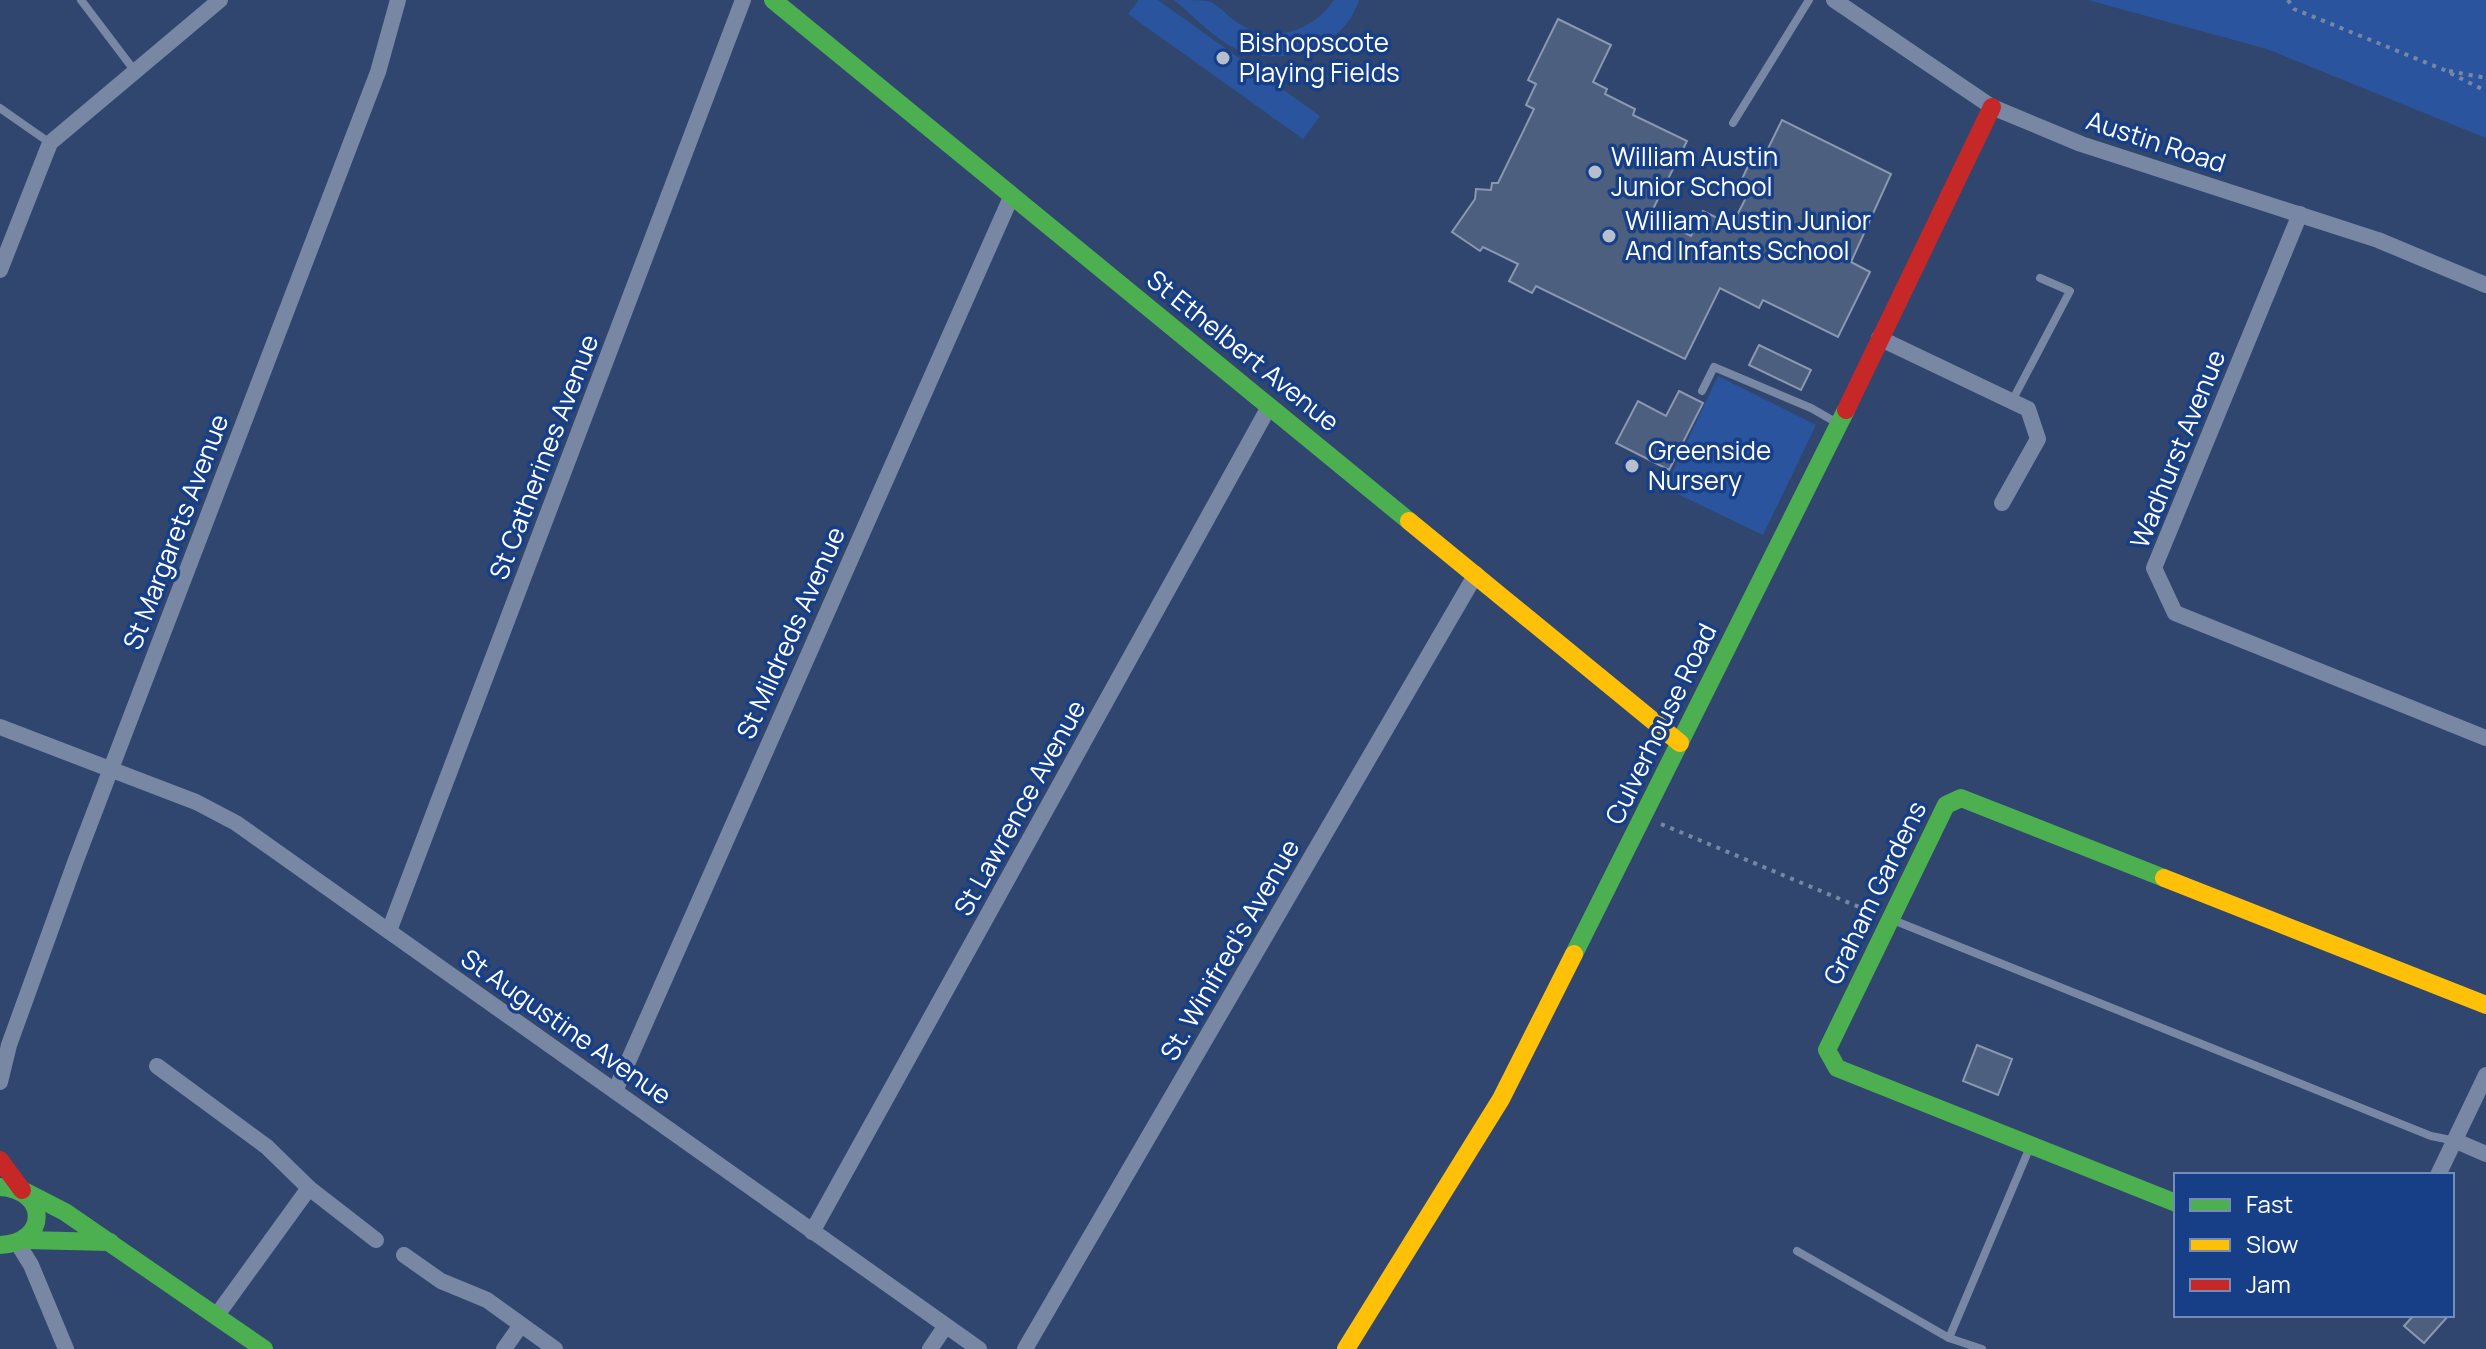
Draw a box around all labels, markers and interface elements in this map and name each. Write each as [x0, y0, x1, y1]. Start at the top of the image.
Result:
place label: Bishopscote Playing Fields [1239, 24, 1400, 90]
marker: Bishopscote Playing Fields [1214, 49, 1232, 67]
street label: Austin Road [2082, 102, 2231, 180]
place label: William Austin Junior School [1611, 138, 1778, 204]
marker: William Austin Junior School [1586, 163, 1604, 181]
place label: William Austin Junior And Infants School [1625, 202, 1871, 268]
marker: William Austin Junior And Infants School [1600, 227, 1618, 245]
street label: St Ethelbert Avenue [1140, 261, 1348, 439]
street label: St Catherines Avenue [480, 329, 606, 584]
street label: Wadhurst Avenue [2121, 344, 2233, 553]
street label: St Margarets Avenue [114, 409, 237, 654]
place label: Greenside Nursery [1648, 432, 1771, 498]
marker: Greenside Nursery [1623, 457, 1641, 475]
street label: St Mildreds Avenue [727, 521, 853, 744]
street label: Culverhouse Road [1596, 617, 1724, 830]
street label: St Lawrence Avenue [945, 693, 1093, 922]
street label: Graham Gardens [1814, 795, 1934, 990]
street label: St. Winifred's Avenue [1151, 832, 1307, 1067]
street label: St Augustine Avenue [454, 940, 679, 1112]
legend [2174, 1173, 2454, 1317]
text: Fast [2246, 1187, 2293, 1220]
text: Slow [2246, 1227, 2299, 1260]
text: Jam [2246, 1267, 2291, 1300]

